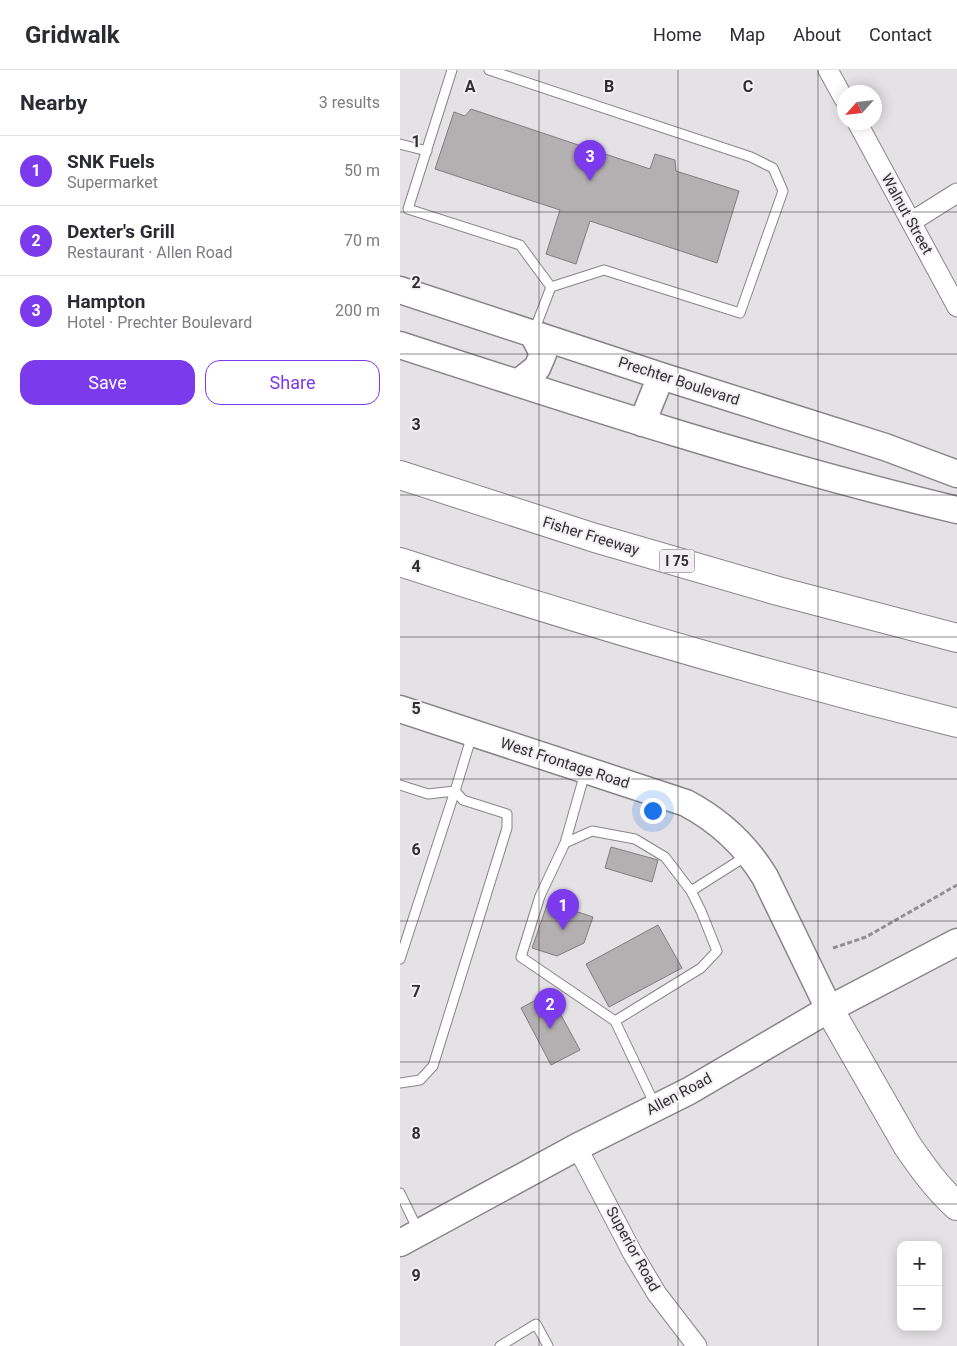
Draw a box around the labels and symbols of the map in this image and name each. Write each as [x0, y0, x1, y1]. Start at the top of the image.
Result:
text: A [465, 77, 476, 96]
text: B [604, 77, 614, 96]
text: C [743, 77, 753, 96]
north arrow [837, 85, 882, 130]
text: 1 [411, 132, 421, 151]
pin: 3 [574, 140, 606, 181]
street label: Walnut Street [877, 170, 937, 258]
text: 2 [411, 273, 421, 292]
street label: Prechter Boulevard [616, 353, 742, 409]
text: 3 [411, 415, 421, 434]
street label: Fisher Freeway [541, 513, 641, 559]
road number: I 75 [660, 550, 694, 572]
text: 4 [411, 557, 421, 576]
text: 5 [411, 699, 421, 718]
street label: West Frontage Road [498, 734, 632, 792]
your location [640, 798, 666, 824]
text: 6 [411, 840, 421, 859]
pin: 1 [547, 889, 579, 930]
text: 7 [411, 982, 421, 1001]
pin: 2 [534, 988, 566, 1029]
street label: Allen Road [643, 1069, 715, 1119]
text: 8 [411, 1124, 421, 1143]
street label: Superior Road [602, 1204, 664, 1294]
text: 9 [411, 1266, 421, 1285]

